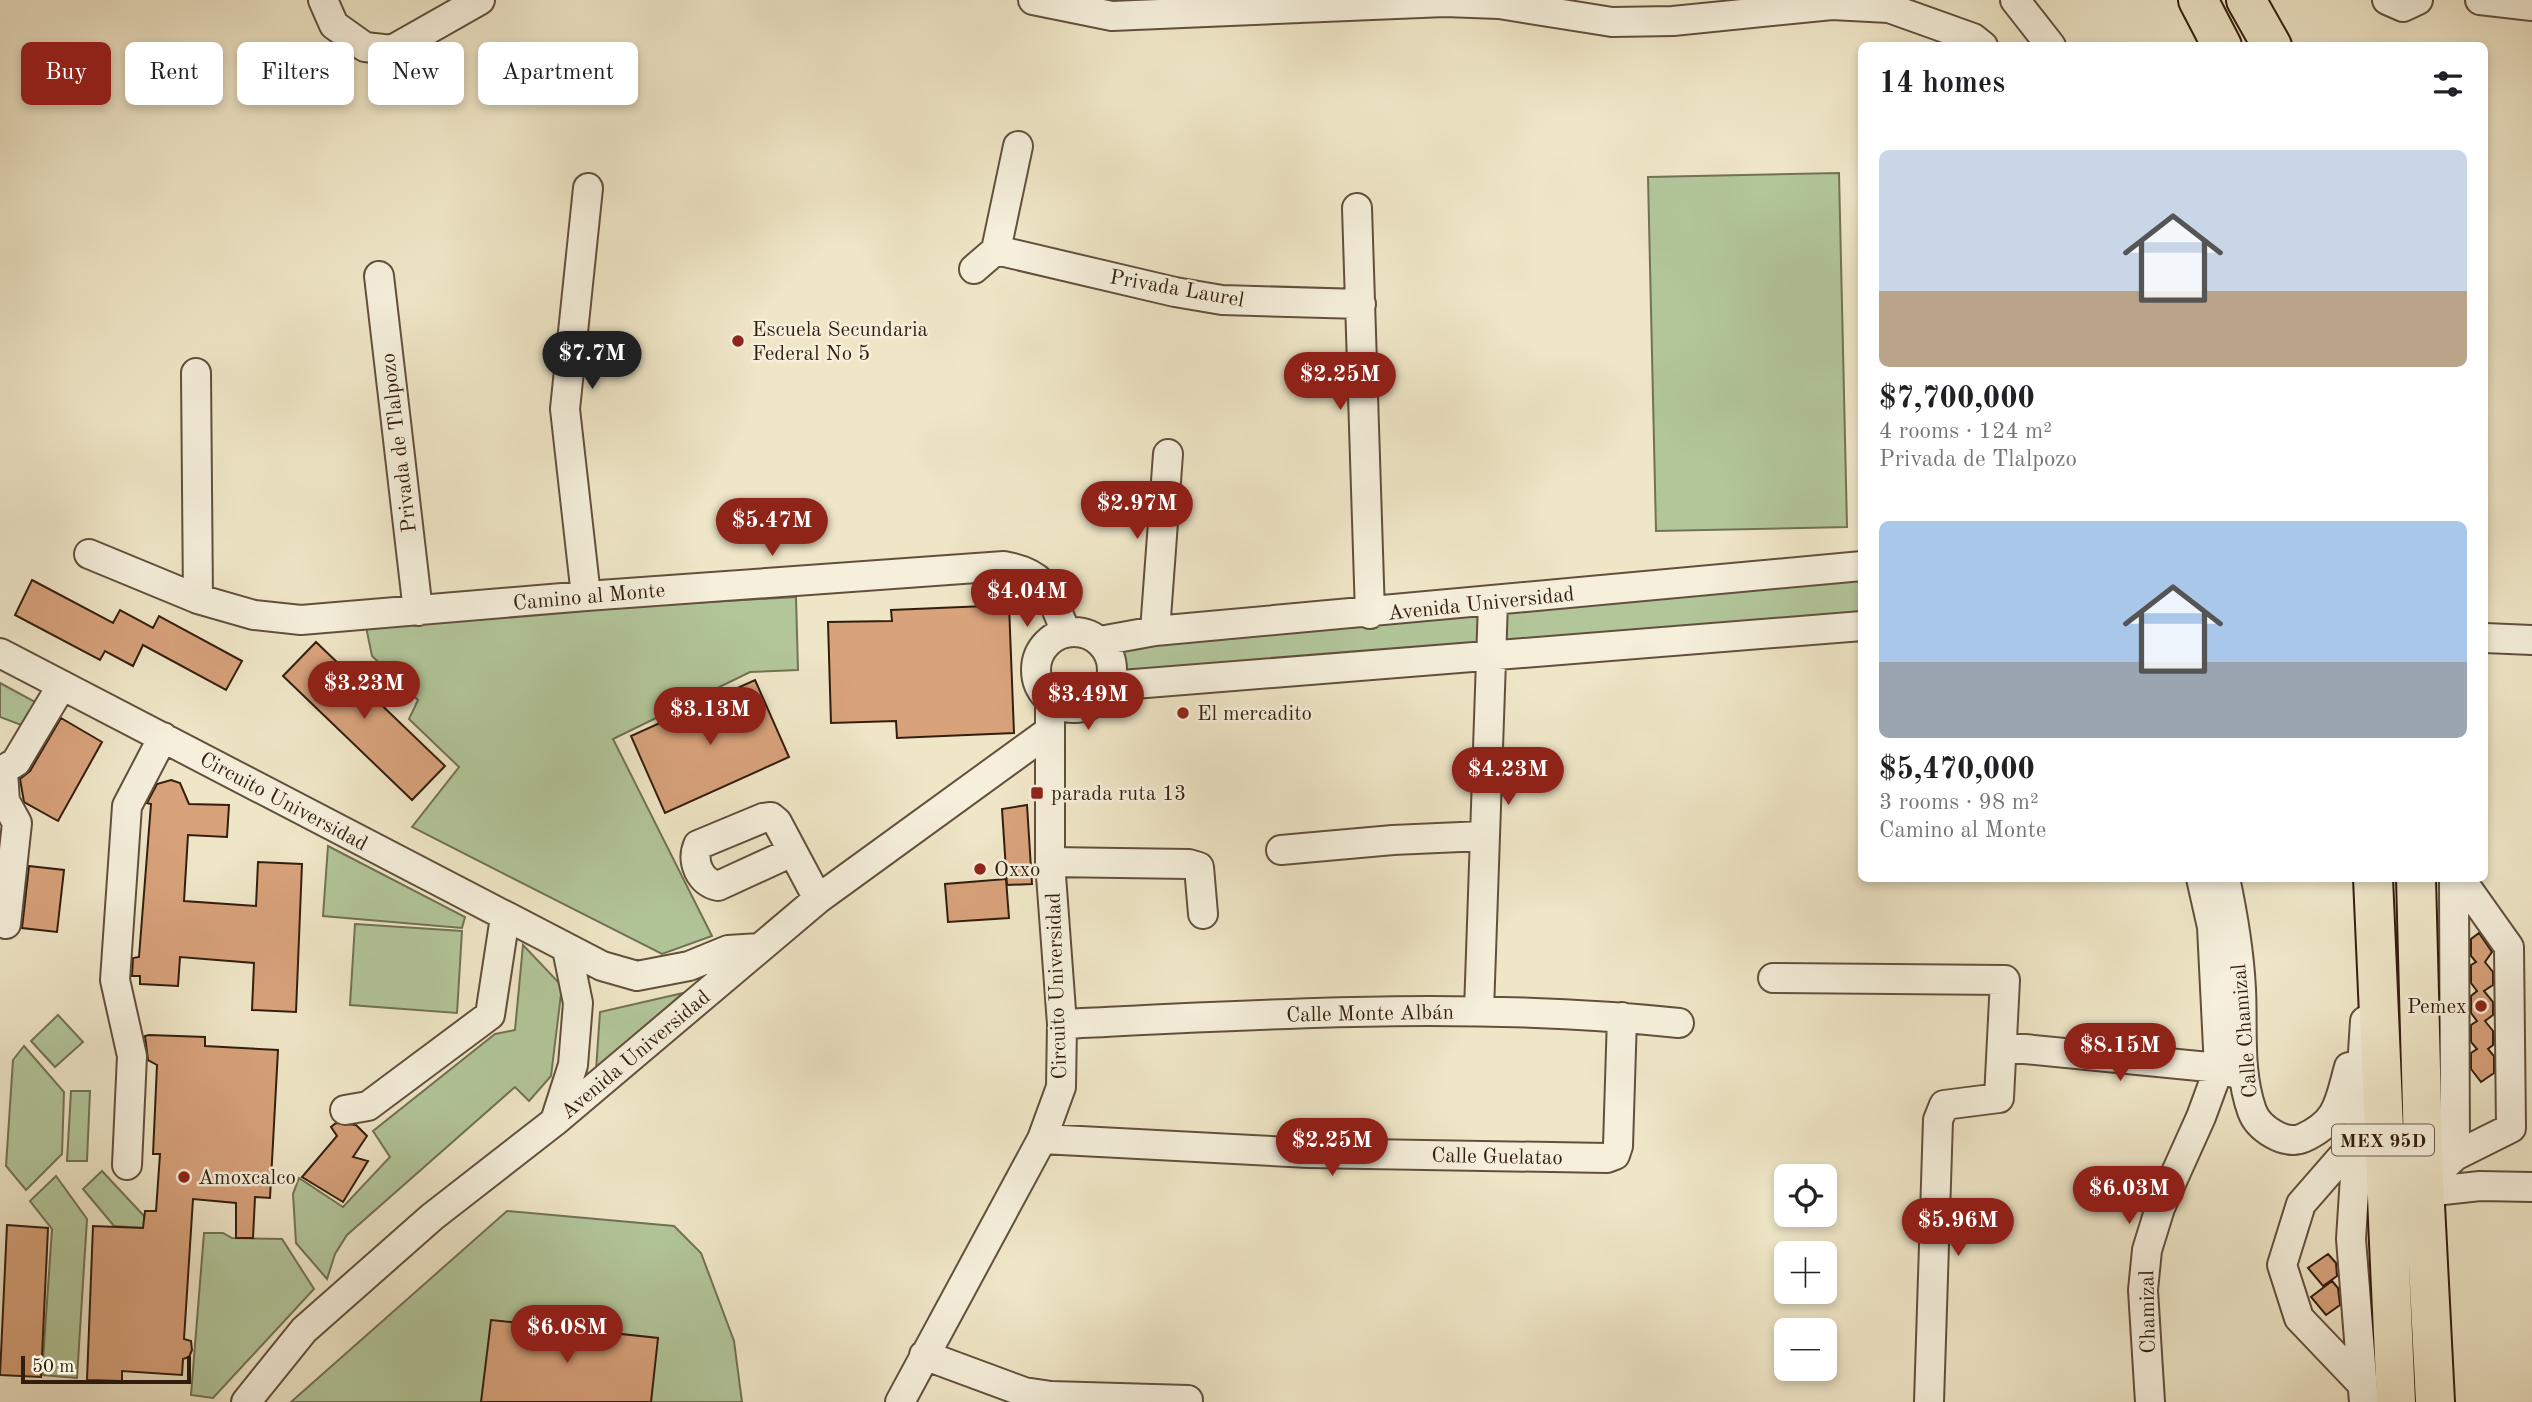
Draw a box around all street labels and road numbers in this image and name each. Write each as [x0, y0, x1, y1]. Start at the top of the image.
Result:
street label: Privada Laurel [1108, 267, 1246, 312]
street label: Privada de Tlalpozo [378, 352, 421, 534]
street label: Camino al Monte [512, 580, 666, 615]
street label: Avenida Universidad [1387, 584, 1576, 625]
street label: Circuito Universidad [196, 749, 371, 855]
street label: Circuito Universidad [1044, 892, 1071, 1080]
street label: Calle Chamizal [2229, 962, 2262, 1099]
street label: Avenida Universidad [557, 987, 715, 1123]
street label: Calle Monte Albán [1286, 1003, 1454, 1026]
road number: MEX 95D [2332, 1124, 2434, 1156]
street label: Calle Guelatao [1431, 1146, 1563, 1169]
street label: Chamizal [2137, 1270, 2160, 1354]

